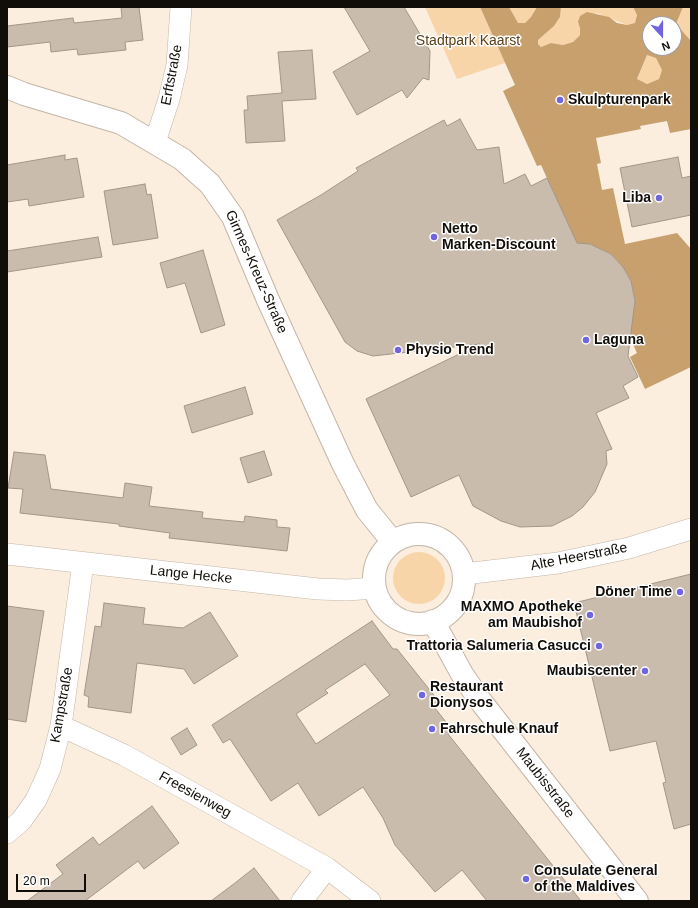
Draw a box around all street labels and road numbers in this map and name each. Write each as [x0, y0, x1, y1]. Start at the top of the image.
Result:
street label: Erftstraße [158, 43, 186, 107]
street label: Girmes-Kreuz-Straße [221, 208, 291, 336]
street label: Alte Heerstraße [529, 539, 629, 575]
street label: Lange Hecke [149, 562, 233, 588]
street label: Kampstraße [47, 666, 77, 744]
street label: Maubisstraße [512, 744, 578, 822]
street label: Freesienweg [156, 768, 234, 822]

